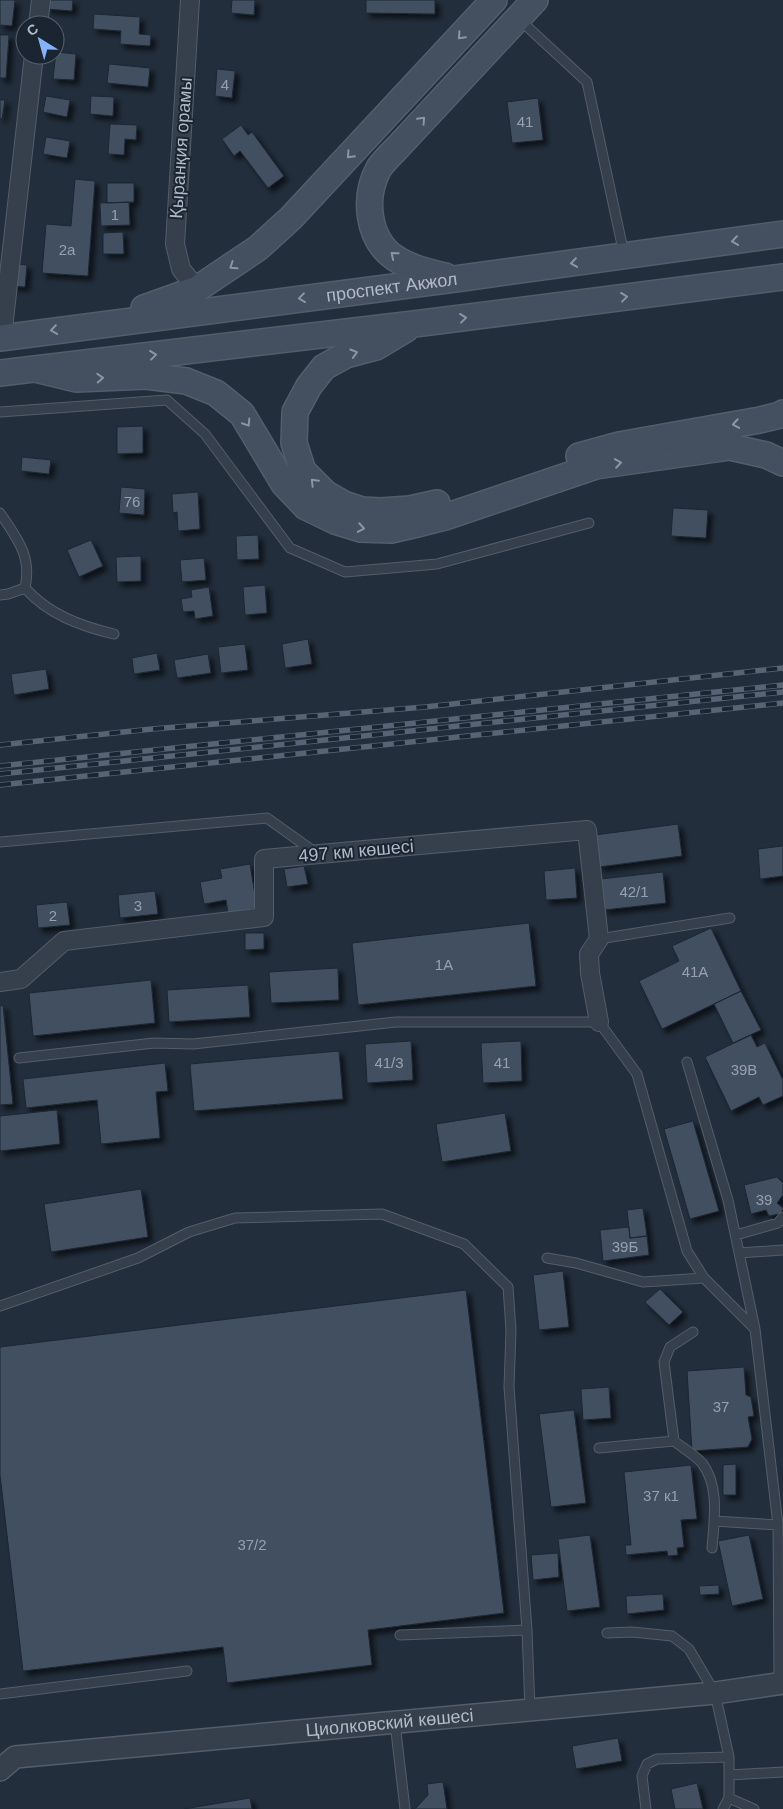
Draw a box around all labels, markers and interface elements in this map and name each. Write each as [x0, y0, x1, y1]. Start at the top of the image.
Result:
north arrow [15, 15, 65, 65]
text: С [23, 20, 41, 39]
one-way arrow [458, 30, 467, 39]
house number: 4 [221, 76, 229, 93]
street label: Қыранқия орамы [166, 77, 196, 219]
house number: 41 [517, 113, 533, 130]
one-way arrow [417, 116, 426, 125]
one-way arrow [347, 149, 356, 158]
house number: 1 [111, 206, 119, 223]
one-way arrow [730, 235, 738, 246]
house number: 2а [59, 241, 76, 258]
one-way arrow [391, 253, 400, 261]
one-way arrow [569, 257, 577, 268]
one-way arrow [229, 260, 239, 269]
street label: проспект Акжол [325, 269, 458, 306]
one-way arrow [298, 292, 306, 303]
one-way arrow [620, 292, 628, 303]
one-way arrow [458, 313, 467, 323]
one-way arrow [50, 324, 58, 335]
one-way arrow [349, 349, 357, 359]
one-way arrow [149, 350, 157, 361]
one-way arrow [96, 373, 104, 384]
one-way arrow [241, 417, 251, 426]
one-way arrow [732, 419, 740, 429]
one-way arrow [614, 458, 622, 469]
one-way arrow [311, 478, 320, 487]
house number: 76 [124, 493, 140, 510]
one-way arrow [357, 522, 365, 532]
street label: 497 км көшесі [298, 836, 414, 866]
house number: 42/1 [619, 883, 649, 900]
house number: 3 [134, 897, 142, 914]
house number: 2 [49, 907, 57, 924]
house number: 1А [435, 956, 453, 973]
house number: 41А [682, 963, 708, 980]
house number: 41/3 [374, 1054, 404, 1071]
house number: 41 [494, 1054, 510, 1071]
house number: 39В [731, 1061, 757, 1078]
house number: 39 [756, 1191, 772, 1208]
house number: 39Б [612, 1238, 638, 1255]
house number: 37 [713, 1398, 729, 1415]
house number: 37 к1 [643, 1487, 679, 1504]
house number: 37/2 [237, 1536, 267, 1553]
street label: Циолковский көшесі [305, 1705, 474, 1740]

